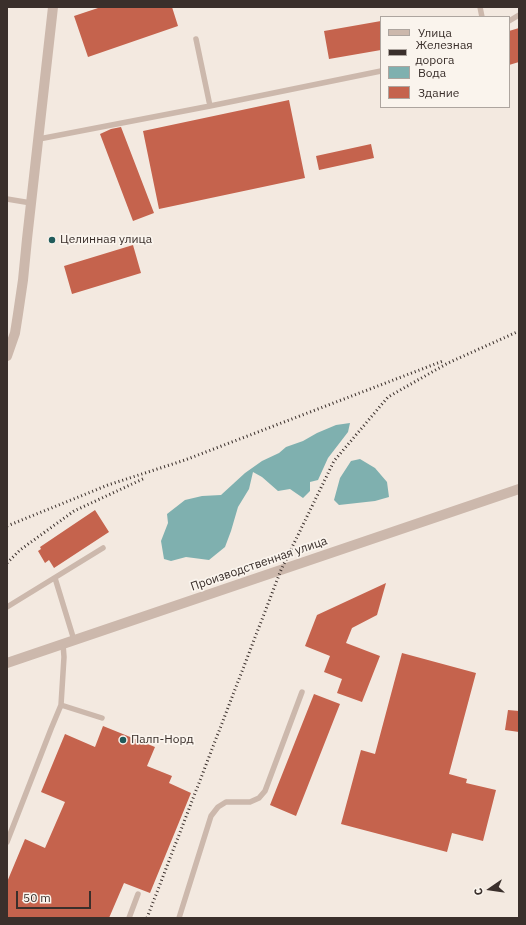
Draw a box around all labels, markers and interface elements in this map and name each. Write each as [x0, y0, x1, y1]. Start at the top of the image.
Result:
legend [380, 16, 510, 108]
text: Улица [418, 25, 452, 40]
text: Железная дорога [415, 37, 473, 67]
text: Вода [418, 65, 446, 80]
text: Здание [418, 85, 459, 100]
place label: Целинная улица [60, 233, 152, 247]
marker: Целинная улица [47, 235, 57, 245]
street label: Производственная улица [189, 534, 329, 594]
place label: Палп-Норд [131, 733, 194, 747]
marker: Палп-Норд [118, 735, 128, 745]
north arrow [470, 869, 510, 909]
scale bar [18, 883, 93, 909]
text: С [471, 887, 486, 897]
text: 50 m [23, 890, 51, 905]

